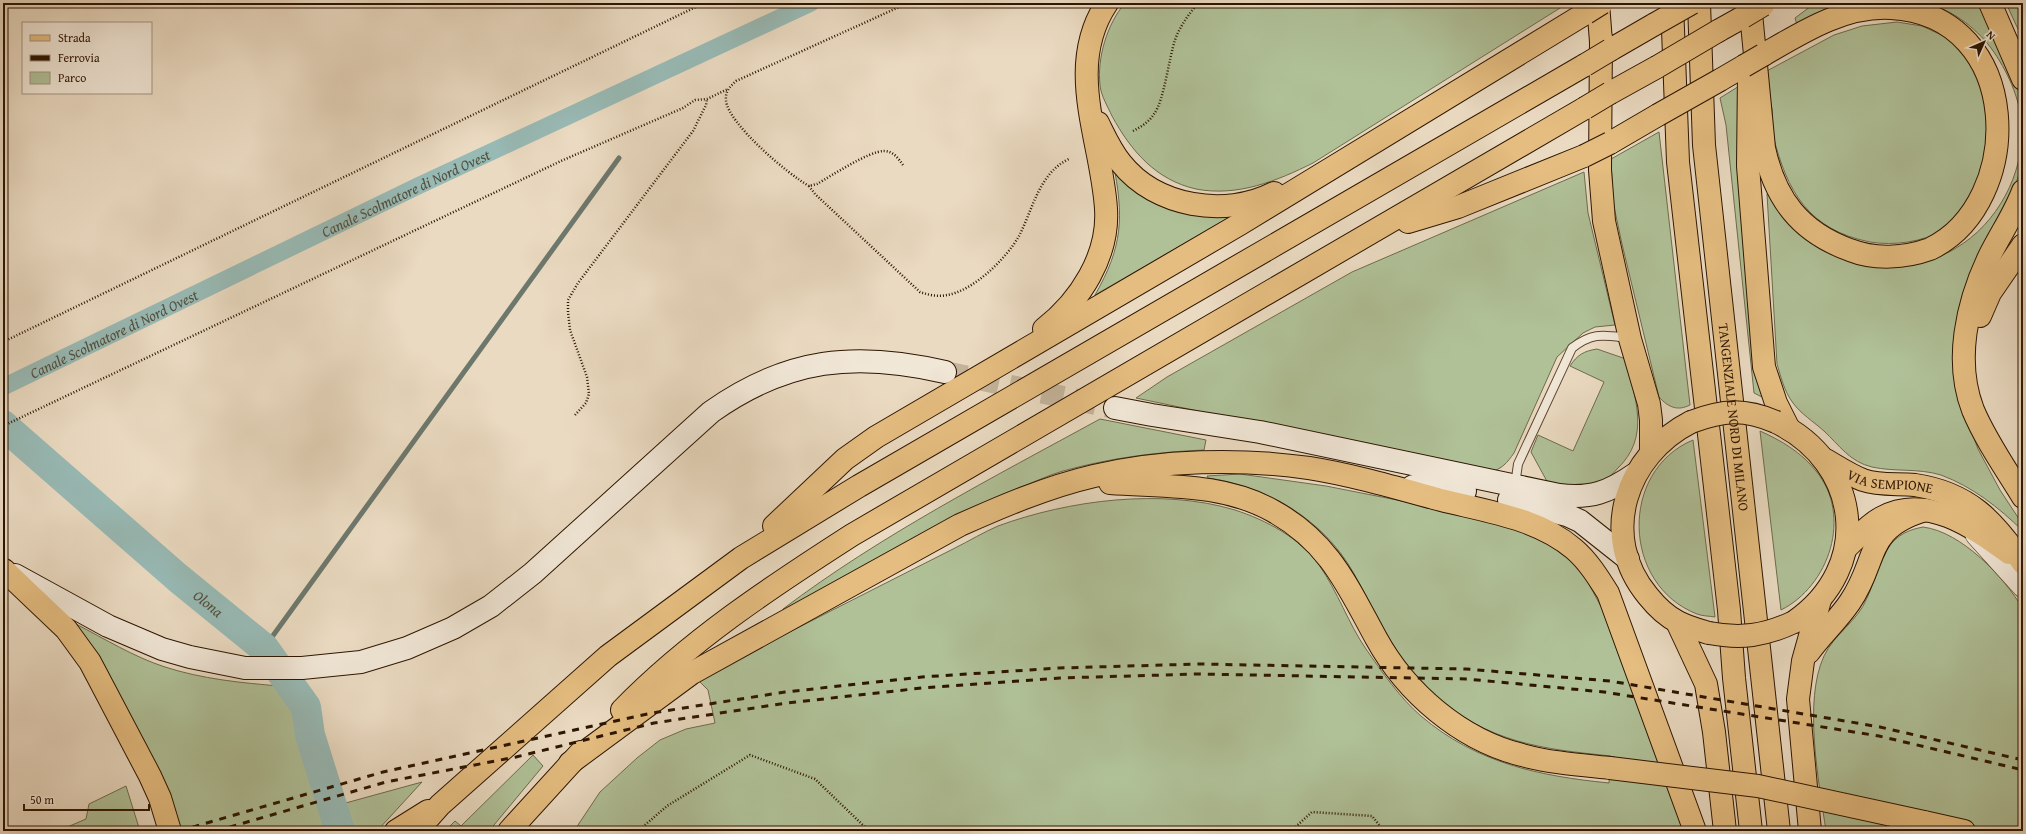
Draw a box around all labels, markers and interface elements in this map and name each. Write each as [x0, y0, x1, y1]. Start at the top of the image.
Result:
legend [22, 22, 152, 94]
north arrow [1964, 22, 2004, 62]
text: N [1983, 27, 2000, 44]
text: Strada [58, 29, 91, 46]
text: Ferrovia [58, 49, 100, 66]
text: Parco [58, 69, 86, 86]
water label: Canale Scolmatore di Nord Ovest [318, 143, 493, 242]
water label: Canale Scolmatore di Nord Ovest [26, 284, 202, 383]
street label: TANGENZIALE NORD DI MILANO [1714, 322, 1754, 512]
street label: VIA SEMPIONE [1843, 464, 1935, 498]
water label: Olona [189, 584, 228, 622]
scale bar [24, 786, 149, 812]
text: 50 m [30, 791, 54, 808]

